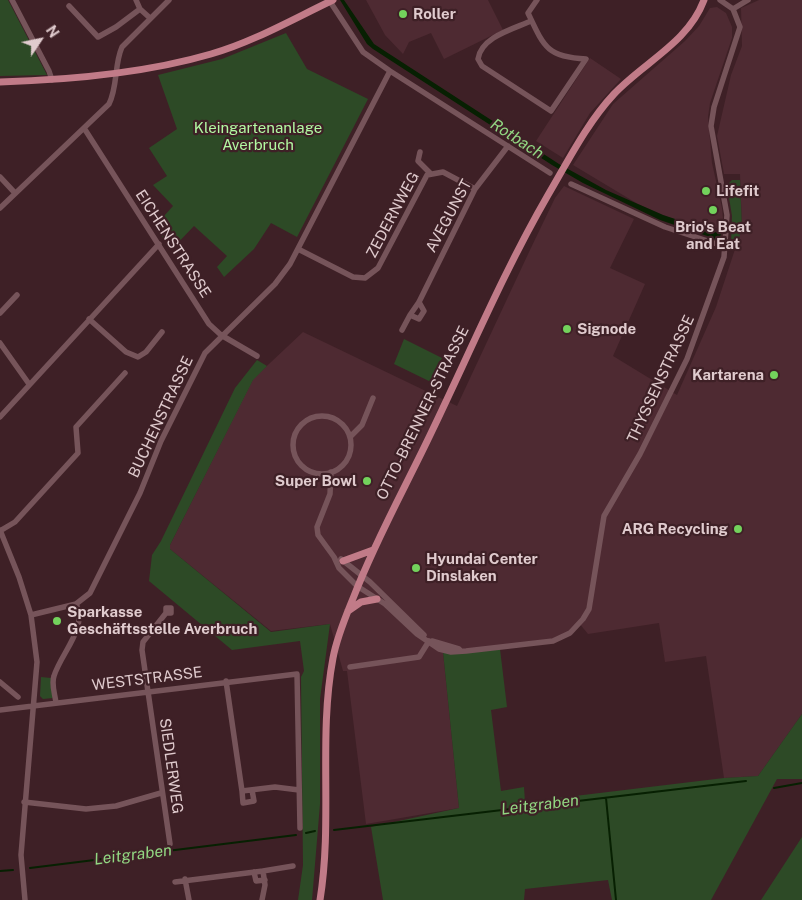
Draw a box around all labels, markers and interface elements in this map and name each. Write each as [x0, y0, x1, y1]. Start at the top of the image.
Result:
place label: Roller [413, 5, 456, 23]
marker: Roller [397, 8, 409, 20]
north arrow [15, 15, 65, 65]
text: N [43, 23, 62, 41]
water label: Rotbach [487, 115, 547, 163]
park label: Kleingartenanlage Averbruch [194, 119, 322, 154]
street label: ZEDERNWEG [363, 169, 423, 261]
street label: AVEGUNST [422, 177, 476, 255]
place label: Lifefit [716, 182, 759, 200]
marker: Lifefit [700, 185, 712, 197]
street label: EICHENSTRASSE [131, 187, 215, 301]
marker: Brio's Beat and Eat [707, 204, 719, 216]
place label: Brio's Beat and Eat [675, 218, 751, 253]
street label: THYSSENSTRASSE [624, 312, 698, 446]
place label: Signode [577, 320, 636, 338]
street label: OTTO-BRENNER-STRASSE [373, 323, 473, 503]
marker: Signode [561, 323, 573, 335]
street label: BUCHENSTRASSE [125, 353, 197, 481]
place label: Kartarena [692, 366, 764, 384]
marker: Kartarena [768, 369, 780, 381]
place label: Super Bowl [275, 472, 357, 490]
marker: Super Bowl [361, 475, 373, 487]
place label: ARG Recycling [622, 520, 728, 538]
marker: ARG Recycling [732, 523, 744, 535]
place label: Hyundai Center Dinslaken [426, 550, 538, 585]
marker: Hyundai Center Dinslaken [410, 562, 422, 574]
place label: Sparkasse Geschäftsstelle Averbruch [67, 603, 257, 638]
marker: Sparkasse Geschäftsstelle Averbruch [51, 615, 63, 627]
street label: WESTSTRASSE [91, 663, 203, 695]
street label: SIEDLERWEG [155, 717, 187, 815]
water label: Leitgraben [500, 791, 580, 819]
water label: Leitgraben [93, 841, 173, 869]

